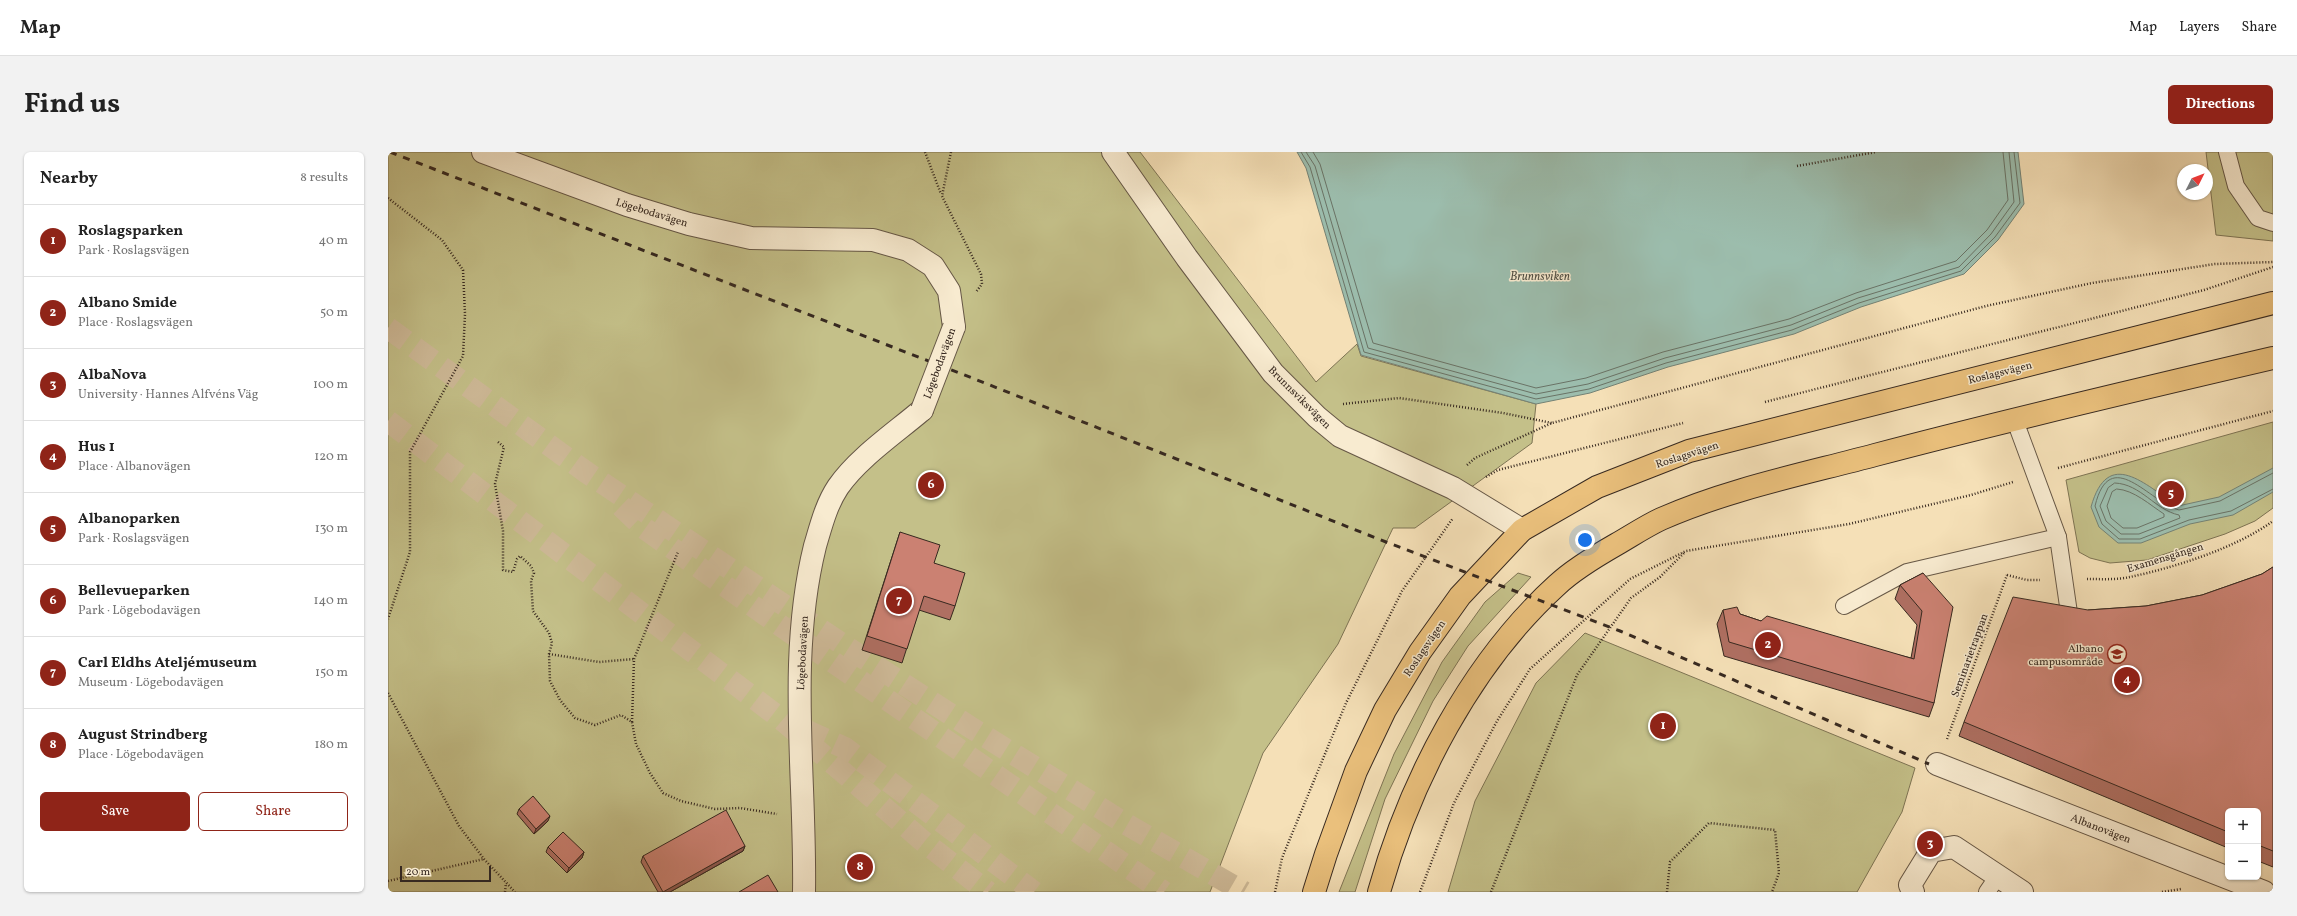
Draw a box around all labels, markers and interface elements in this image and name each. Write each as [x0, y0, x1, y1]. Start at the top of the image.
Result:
text: Map [20, 15, 61, 41]
text: Map [2129, 18, 2157, 37]
text: Layers [2179, 18, 2219, 37]
text: Share [2241, 18, 2277, 37]
text: Find us [24, 85, 120, 124]
button: Directions [2168, 85, 2273, 124]
north arrow [2177, 164, 2213, 200]
text: Nearby [40, 167, 98, 190]
text: 8 results [300, 169, 348, 187]
street label: Lögebodavägen [614, 195, 690, 232]
text: Roslagsparken [78, 221, 183, 242]
text: 1 [50, 232, 56, 250]
text: 40 m [319, 232, 348, 250]
text: Park · Roslagsvägen [78, 242, 190, 260]
water label: Brunnsviken [1510, 269, 1570, 285]
text: Albano Smide [78, 293, 177, 314]
text: 2 [50, 304, 56, 322]
text: 50 m [320, 304, 348, 322]
text: Place · Roslagsvägen [78, 314, 193, 332]
street label: Lögebodavägen [921, 325, 960, 401]
street label: Roslagsvägen [1967, 358, 2034, 389]
street label: Brunnsviksvägen [1264, 363, 1334, 433]
text: AlbaNova [78, 365, 147, 386]
text: 3 [50, 376, 56, 394]
text: 100 m [313, 376, 348, 394]
text: University · Hannes Alfvéns Väg [78, 386, 258, 404]
text: Hus 1 [78, 437, 115, 458]
street label: Roslagsvägen [1654, 438, 1721, 473]
text: 4 [49, 448, 57, 466]
text: 120 m [314, 448, 348, 466]
text: Place · Albanovägen [78, 458, 191, 476]
pin: 6 [918, 470, 944, 500]
pin: 5 [2158, 479, 2184, 509]
text: Albanoparken [78, 509, 180, 530]
text: 5 [50, 520, 56, 538]
text: 130 m [315, 520, 348, 538]
text: Park · Roslagsvägen [78, 530, 190, 548]
your location [1575, 530, 1595, 550]
street label: Examensgången [2125, 540, 2206, 577]
text: Bellevueparken [78, 581, 190, 602]
pin: 7 [886, 586, 912, 616]
text: 6 [49, 592, 57, 610]
text: 140 m [314, 592, 348, 610]
text: Park · Lögebodavägen [78, 602, 201, 620]
street label: Seminarietrappan [1948, 611, 1993, 699]
street label: Lögebodavägen [794, 615, 813, 691]
street label: Roslagsvägen [1401, 617, 1450, 680]
pin: 2 [1755, 630, 1781, 660]
place label: Albano campusområde [2029, 642, 2103, 670]
school or university icon: Albano campusområde [2106, 643, 2128, 665]
text: Carl Eldhs Ateljémuseum [78, 653, 257, 674]
text: 7 [50, 664, 56, 682]
text: 150 m [315, 664, 348, 682]
pin: 4 [2114, 665, 2140, 695]
text: Museum · Lögebodavägen [78, 674, 224, 692]
pin: 1 [1650, 711, 1676, 741]
text: August Strindberg [78, 725, 207, 746]
text: 8 [49, 736, 57, 754]
text: 180 m [314, 736, 348, 754]
text: Place · Lögebodavägen [78, 746, 204, 764]
button: Save [40, 792, 190, 831]
button: Share [198, 792, 348, 831]
map controls [2225, 808, 2261, 880]
button: + [2225, 808, 2261, 844]
street label: Albanovägen [2068, 811, 2133, 848]
pin: 3 [1917, 829, 1943, 859]
button: − [2225, 844, 2261, 880]
pin: 8 [847, 852, 873, 882]
scale bar [400, 864, 491, 883]
text: 20 m [406, 865, 430, 880]

